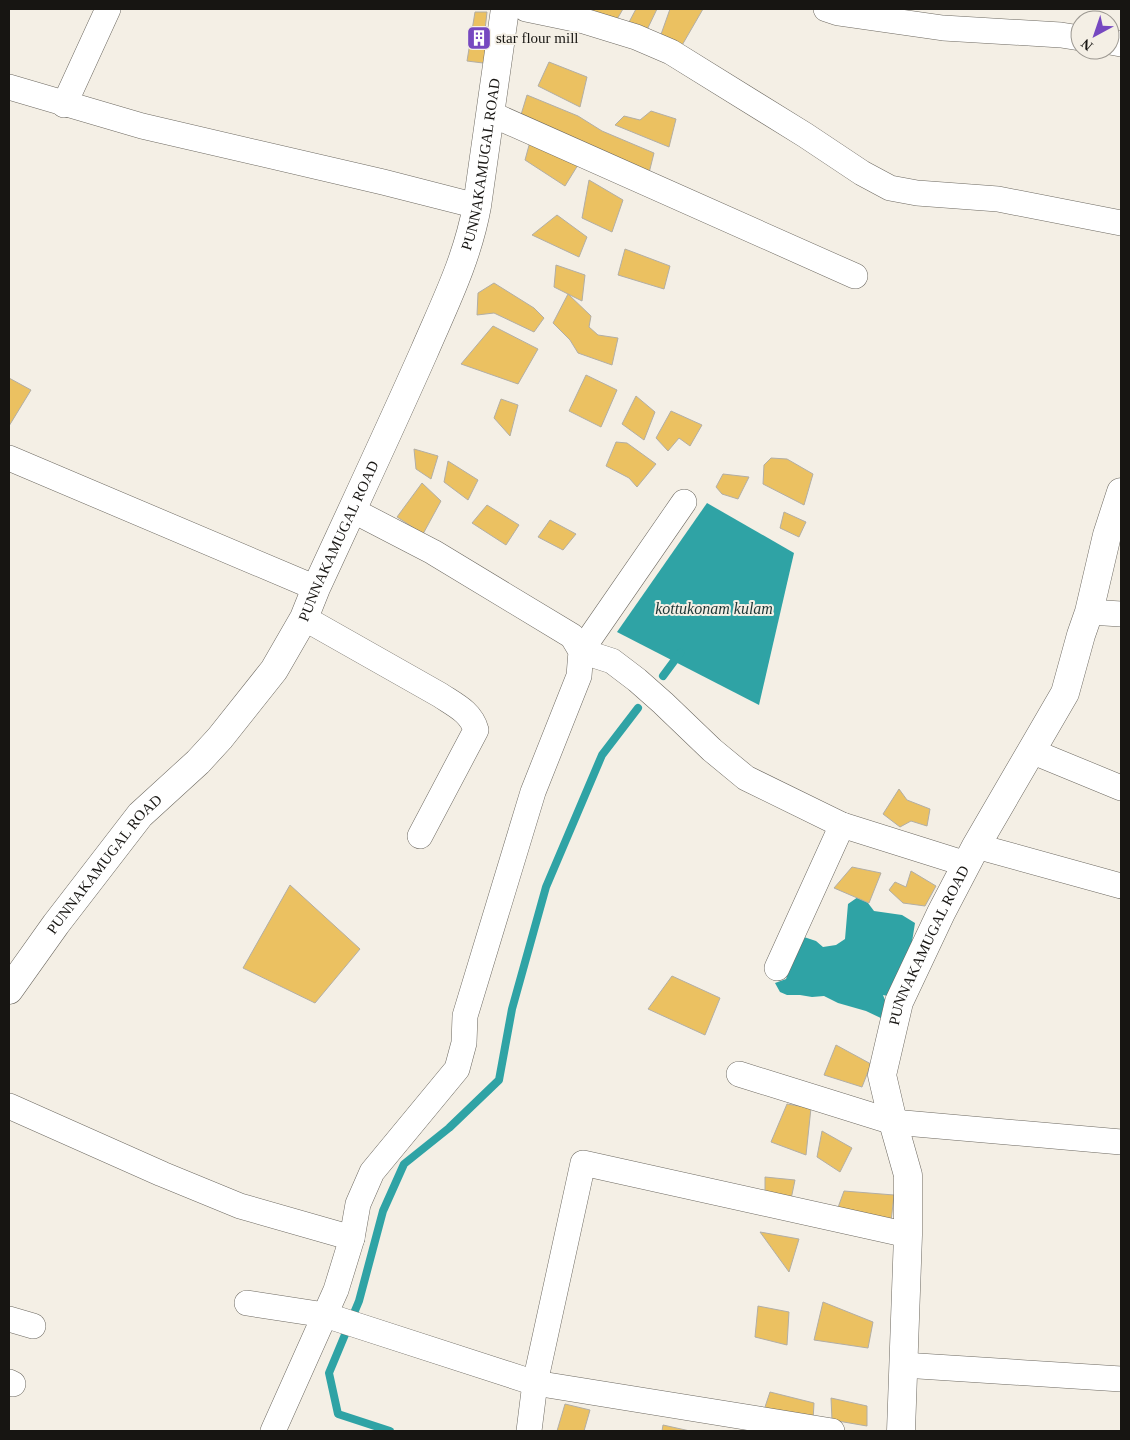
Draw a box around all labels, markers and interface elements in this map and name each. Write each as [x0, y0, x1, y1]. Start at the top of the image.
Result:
north arrow [1070, 10, 1120, 60]
building icon: star flour mill [466, 25, 492, 51]
place label: star flour mill [496, 30, 579, 46]
text: N [1078, 36, 1096, 54]
street label: PUNNAKAMUGAL ROAD [458, 77, 503, 252]
street label: PUNNAKAMUGAL ROAD [296, 458, 382, 623]
water label: kottukonam kulam [655, 600, 773, 617]
street label: PUNNAKAMUGAL ROAD [44, 791, 165, 937]
street label: PUNNAKAMUGAL ROAD [886, 863, 972, 1027]

